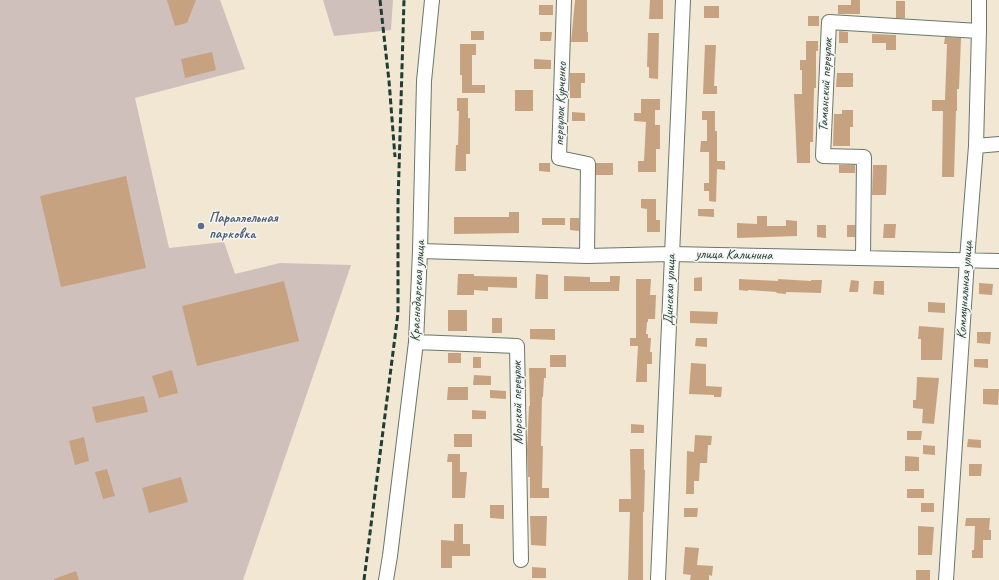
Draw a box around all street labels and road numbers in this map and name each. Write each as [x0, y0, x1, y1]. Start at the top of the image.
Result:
street label: Таманский переулок [815, 38, 837, 132]
street label: переулок Курченко [551, 62, 571, 146]
street label: Краснодарская улица [407, 240, 429, 342]
street label: Коммунальная улица [953, 240, 977, 340]
street label: улица Калинина [695, 246, 773, 264]
street label: Динская улица [660, 254, 680, 326]
street label: Морской переулок [509, 361, 527, 445]

